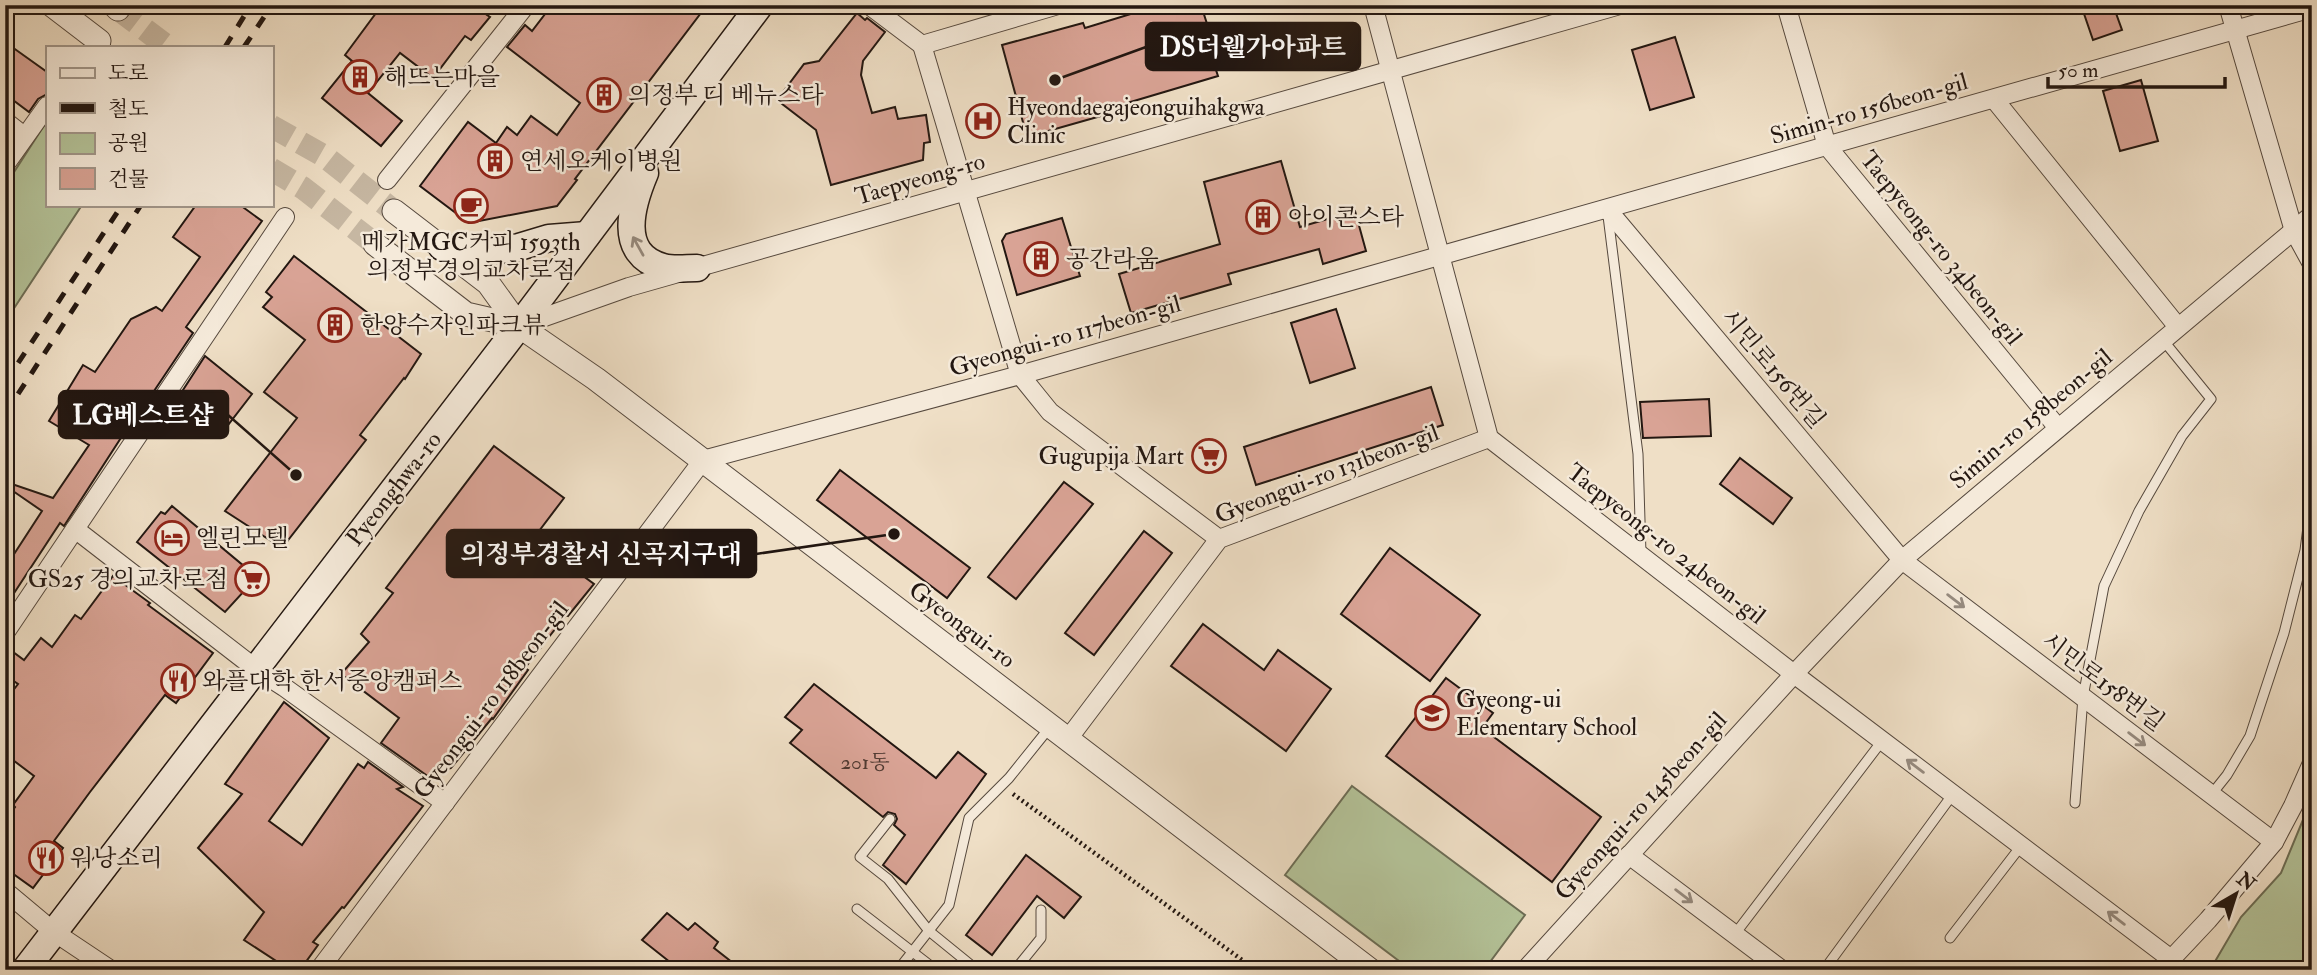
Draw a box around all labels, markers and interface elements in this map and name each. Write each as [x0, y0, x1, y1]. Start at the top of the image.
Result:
callout: DS더웰가아파트 [1146, 23, 1360, 70]
text: DS더웰가아파트 [1160, 32, 1346, 64]
legend [46, 46, 273, 206]
scale bar [2048, 46, 2224, 90]
text: 50 m [2058, 57, 2099, 84]
building icon: 해뜨는마을 [341, 58, 379, 96]
text: 도로 [108, 60, 149, 87]
place label: 해뜨는마을 [384, 62, 500, 93]
street label: Simin-ro 156beon-gil [1767, 66, 1971, 152]
building icon: 의정부 디 베뉴스타 [585, 76, 623, 114]
place label: 의정부 디 베뉴스타 [628, 80, 824, 111]
place label: Hyeondaegajeonguihakgwa Clinic [1007, 92, 1266, 151]
text: 철도 [108, 96, 149, 123]
hospital icon: Hyeondaegajeonguihakgwa Clinic [964, 102, 1002, 140]
text: 공원 [108, 130, 149, 157]
building icon: 연세오케이병원 [476, 142, 514, 180]
street label: Taepyeong-ro 34beon-gil [1853, 145, 2029, 351]
place label: 연세오케이병원 [520, 146, 682, 177]
street label: Taepyeong-ro [851, 146, 989, 212]
text: 건물 [108, 166, 149, 193]
cafe icon: 메가MGC커피 1593th 의정부경의교차로점 [452, 187, 490, 225]
building icon: 아이콘스타 [1244, 198, 1282, 236]
place label: 아이콘스타 [1288, 202, 1405, 233]
place label: 메가MGC커피 1593th 의정부경의교차로점 [361, 227, 581, 286]
one-way arrow [631, 236, 645, 256]
building icon: 공간라움 [1022, 240, 1060, 278]
place label: 공간라움 [1066, 244, 1159, 275]
street label: Gyeongui-ro 117beon-gil [946, 288, 1184, 384]
street label: 시민로156번길 [1714, 303, 1832, 435]
building icon: 한양수자인파크뷰 [316, 306, 354, 344]
place label: 한양수자인파크뷰 [360, 310, 545, 341]
street label: Simin-ro 158beon-gil [1943, 342, 2119, 496]
callout: LG베스트샵 [59, 391, 228, 438]
text: LG베스트샵 [72, 400, 214, 432]
street label: Gyeongui-ro 131beon-gil [1211, 417, 1443, 531]
street label: Pyeonghwa-ro [339, 425, 449, 553]
supermarket icon: Gugupija Mart [1190, 437, 1228, 475]
place label: Gugupija Mart [1038, 441, 1184, 472]
street label: Taepyeong-ro 24beon-gil [1560, 457, 1772, 631]
hotel icon: 엘린모텔 [153, 519, 191, 557]
place label: 엘린모텔 [196, 523, 289, 554]
callout: 의정부경찰서 신곡지구대 [447, 530, 756, 577]
text: 의정부경찰서 신곡지구대 [460, 539, 742, 571]
supermarket icon: GS25 경의교차로점 [233, 560, 271, 598]
place label: GS25 경의교차로점 [28, 564, 228, 595]
street label: Gyeongui-ro [902, 575, 1022, 675]
one-way arrow [1946, 594, 1965, 609]
street label: Gyeongui-ro 118beon-gil [407, 595, 575, 805]
street label: 시민로158번길 [2035, 626, 2171, 738]
restaurant icon: 와플대학 한서중앙캠퍼스 [159, 662, 197, 700]
place label: 와플대학 한서중앙캠퍼스 [202, 666, 462, 697]
place label: Gyeong-ui Elementary School [1456, 684, 1637, 743]
school or university icon: Gyeong-ui Elementary School [1413, 694, 1451, 732]
street label: Gyeongui-ro 145beon-gil [1548, 705, 1734, 907]
one-way arrow [2128, 731, 2146, 746]
house number: 201동 [840, 749, 890, 776]
one-way arrow [1907, 759, 1925, 774]
restaurant icon: 워낭소리 [27, 839, 65, 877]
place label: 워낭소리 [70, 843, 163, 874]
north arrow [2202, 860, 2272, 930]
text: N [2231, 866, 2261, 897]
one-way arrow [1674, 889, 1693, 904]
one-way arrow [2108, 911, 2126, 926]

